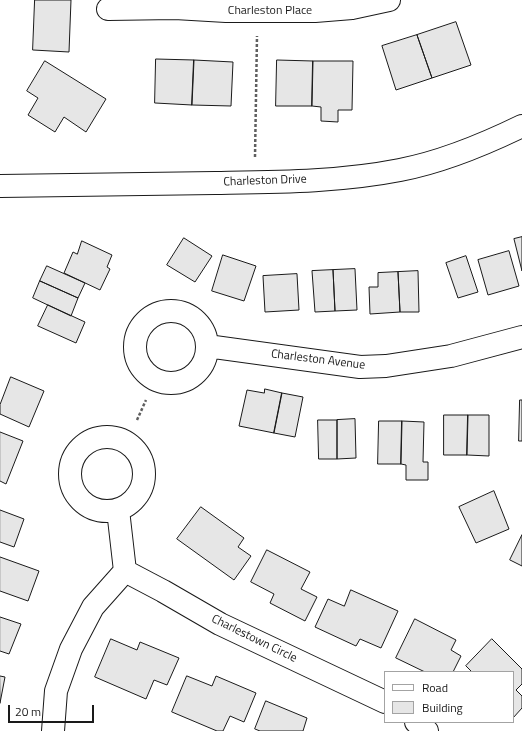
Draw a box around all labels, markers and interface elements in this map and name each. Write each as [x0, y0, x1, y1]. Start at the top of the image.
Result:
street label: Charleston Place [228, 4, 312, 18]
street label: Charleston Drive [223, 172, 307, 190]
street label: Charleston Avenue [270, 347, 366, 373]
street label: Charlestown Circle [209, 612, 299, 666]
legend [384, 671, 514, 723]
text: Road [422, 678, 448, 697]
scale bar [10, 697, 96, 723]
text: Building [422, 698, 463, 717]
text: 20 m [15, 702, 41, 721]

